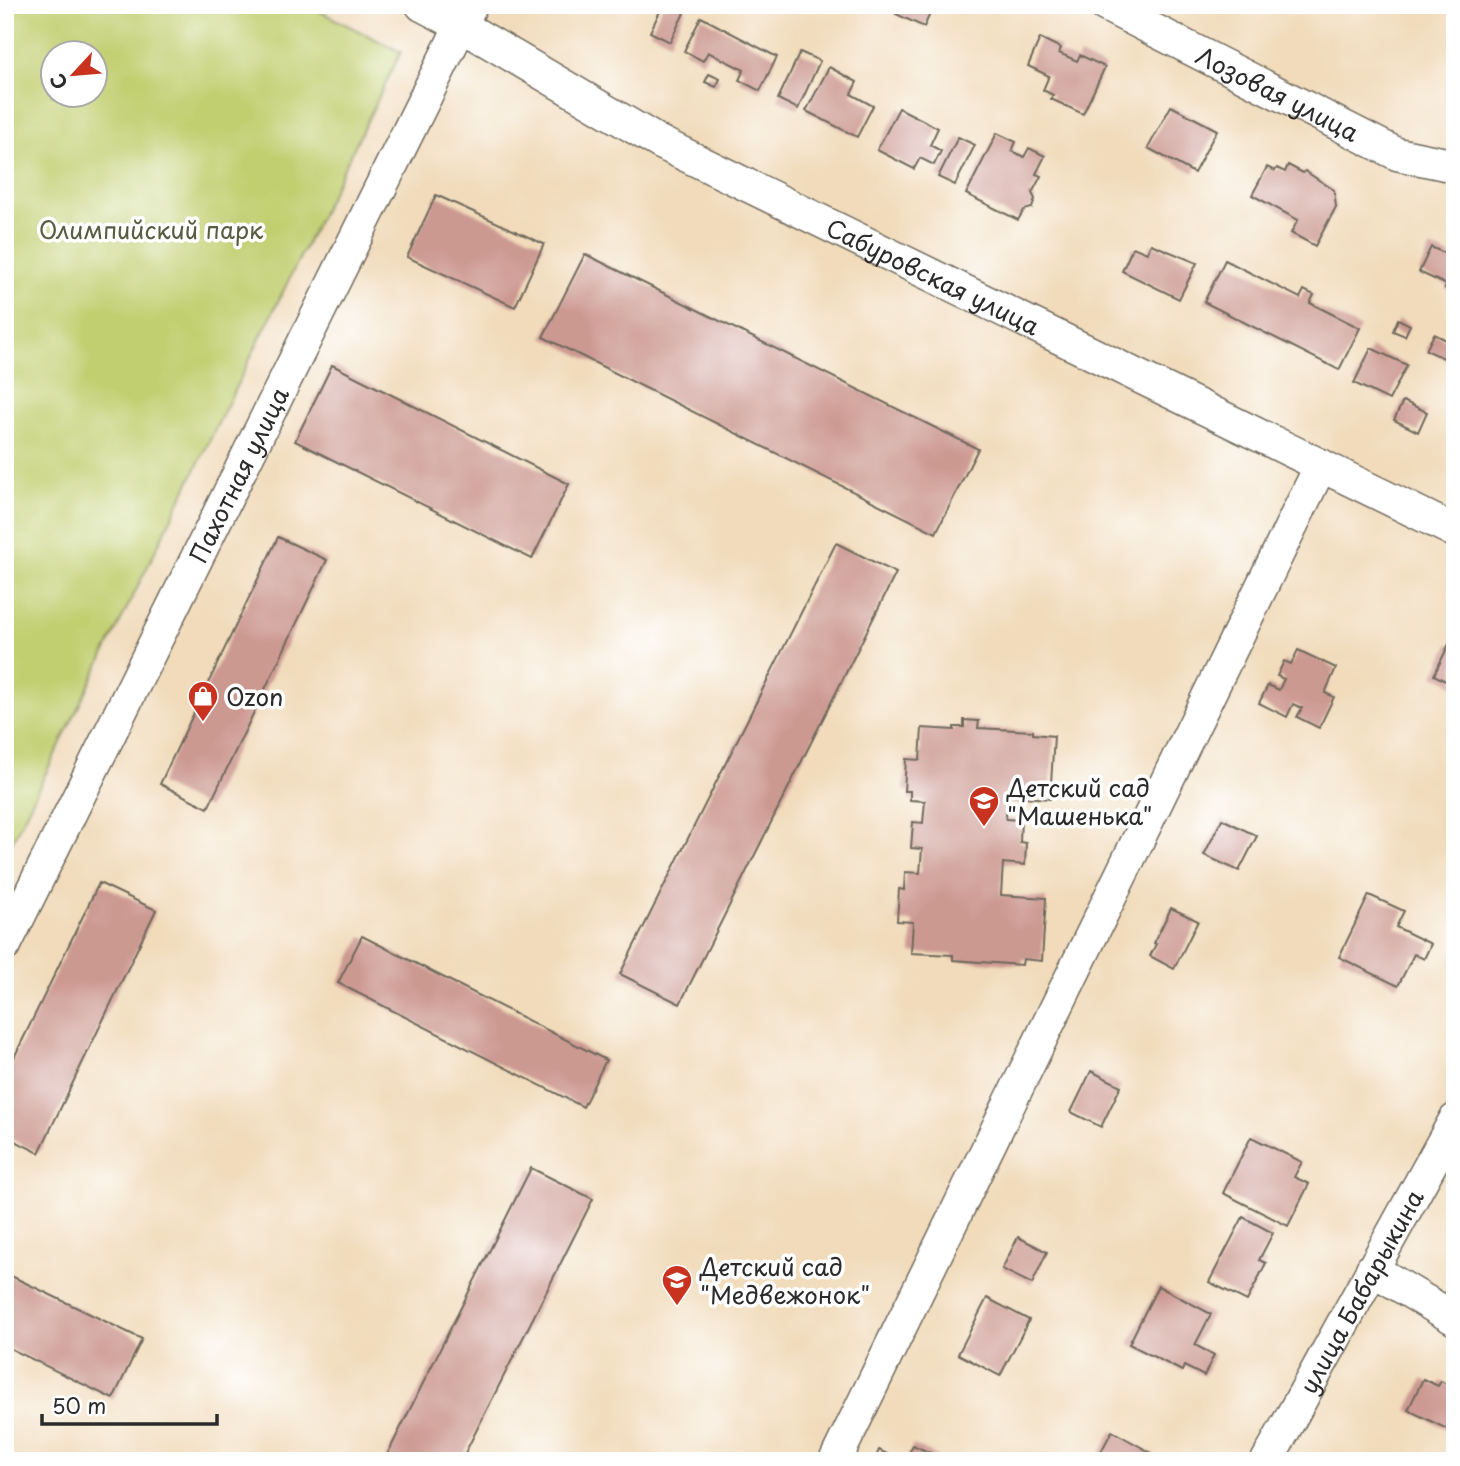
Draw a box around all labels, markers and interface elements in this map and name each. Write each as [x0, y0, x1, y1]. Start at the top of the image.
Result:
street label: Лозовая улица [1190, 37, 1365, 150]
north arrow [38, 38, 108, 108]
text: С [42, 69, 74, 94]
street label: Сабуровская улица [821, 209, 1046, 343]
park label: Олимпийский парк [39, 211, 264, 247]
street label: Пахотная улица [179, 381, 297, 569]
place label: Ozon [226, 678, 283, 714]
shop icon: Ozon [186, 679, 220, 723]
place label: Детский сад "Машенька" [1006, 769, 1152, 833]
school or university icon: Детский сад "Машенька" [967, 784, 1001, 828]
street label: улица Бабарыкина [1290, 1182, 1432, 1400]
place label: Детский сад "Медвежонок" [699, 1248, 870, 1312]
school or university icon: Детский сад "Медвежонок" [660, 1263, 694, 1307]
scale bar [42, 1382, 217, 1426]
text: 50 m [52, 1389, 106, 1421]

